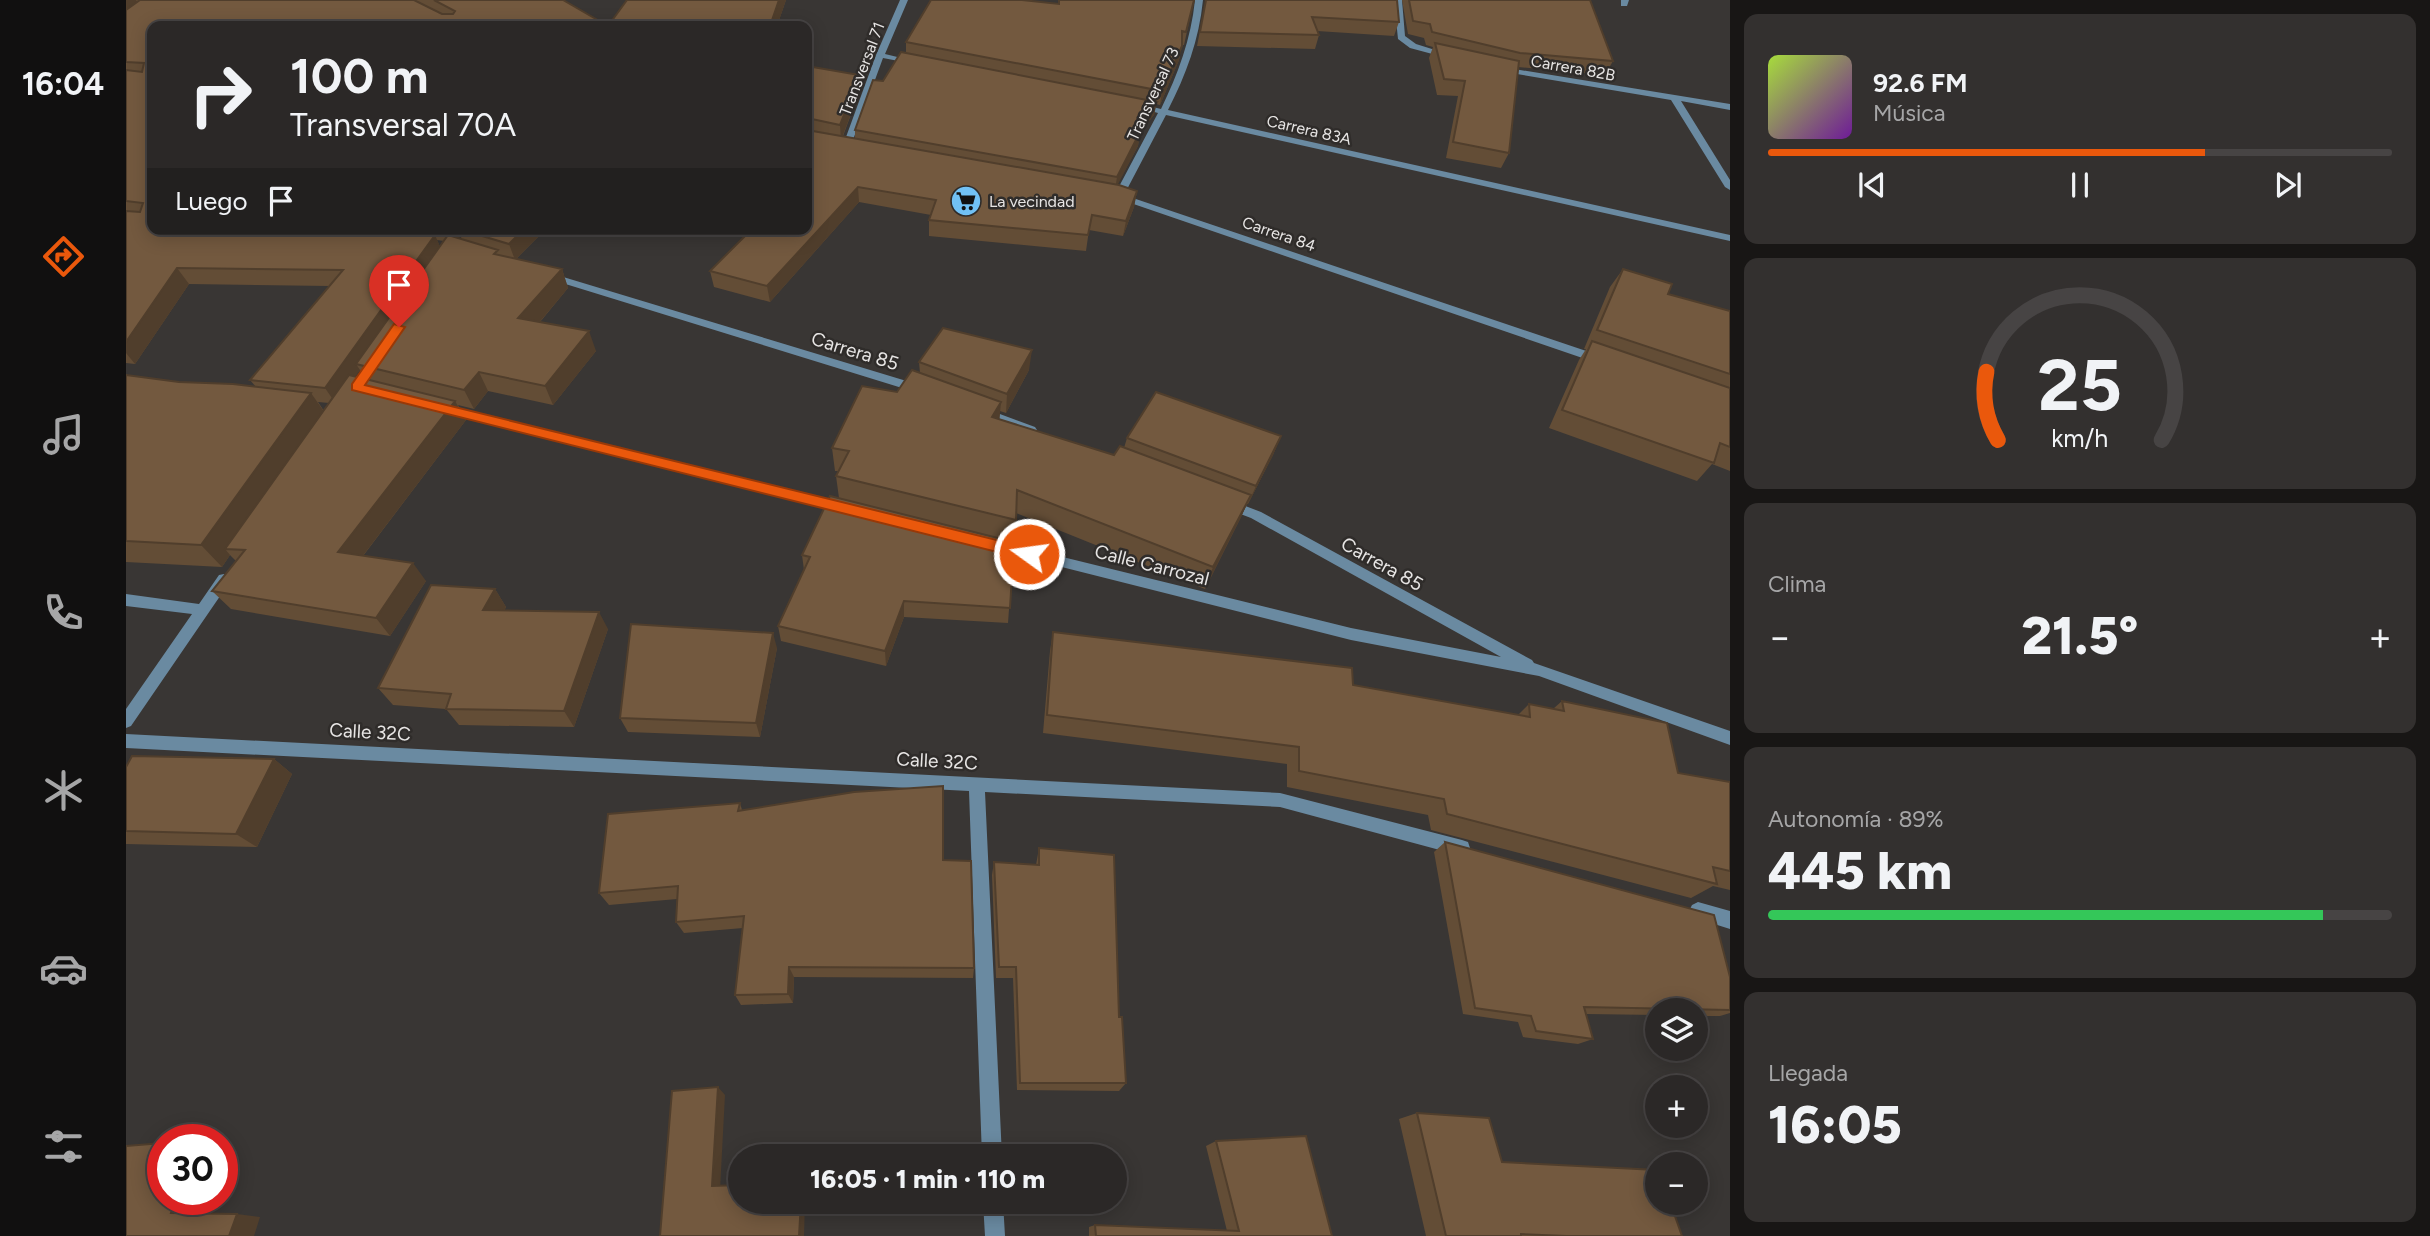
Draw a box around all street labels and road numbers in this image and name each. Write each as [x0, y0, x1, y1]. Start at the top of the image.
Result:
street label: Transversal 71 [835, 20, 889, 118]
street label: Transversal 73 [1123, 44, 1183, 144]
street label: Carrera 82B [1529, 51, 1617, 85]
street label: Carrera 83A [1265, 111, 1353, 149]
street label: Carrera 84 [1240, 213, 1318, 255]
street label: Carrera 85 [809, 327, 901, 375]
street label: Carrera 85 [1337, 532, 1427, 596]
street label: Calle Carrozal [1092, 540, 1212, 590]
street label: Calle 32C [329, 718, 412, 746]
street label: Calle 32C [896, 747, 979, 775]

